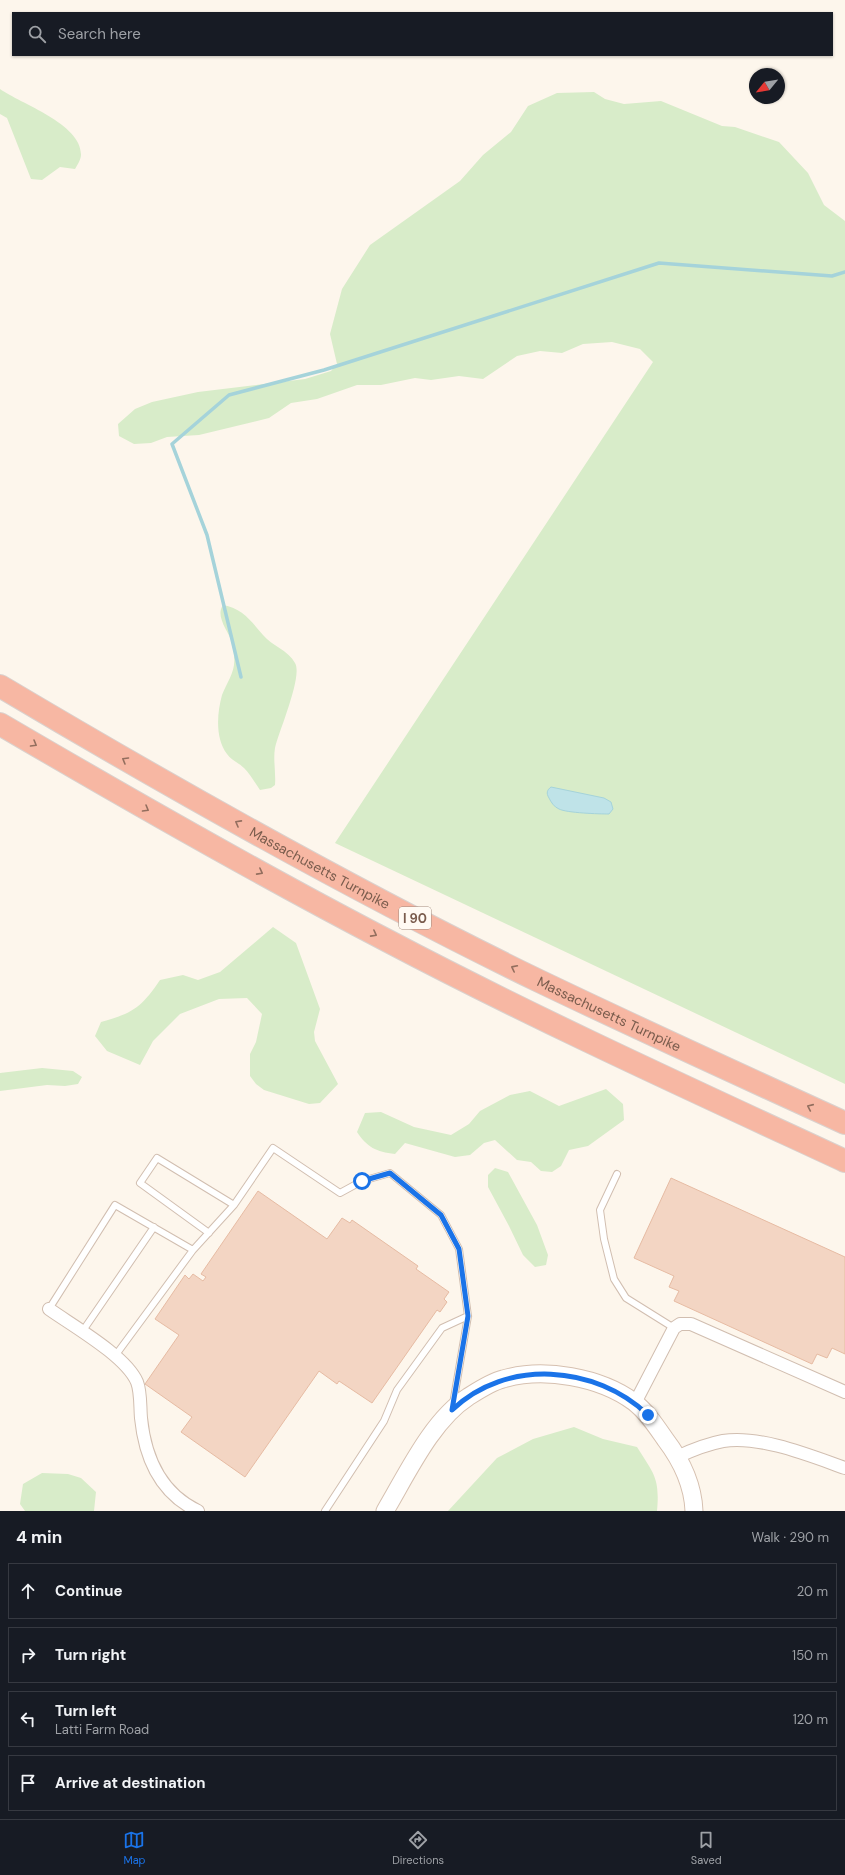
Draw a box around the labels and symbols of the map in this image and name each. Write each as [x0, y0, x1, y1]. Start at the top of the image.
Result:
north arrow [749, 68, 785, 104]
one-way arrow [30, 739, 37, 746]
one-way arrow [122, 757, 129, 764]
one-way arrow [142, 804, 149, 811]
one-way arrow [235, 821, 243, 828]
street label: Massachusetts Turnpike [247, 823, 393, 913]
one-way arrow [255, 868, 263, 875]
road number: I 90 [399, 907, 431, 929]
one-way arrow [370, 929, 377, 937]
one-way arrow [511, 966, 519, 973]
street label: Massachusetts Turnpike [534, 972, 684, 1055]
one-way arrow [806, 1104, 814, 1112]
route start [353, 1172, 371, 1190]
route end [639, 1406, 657, 1424]

